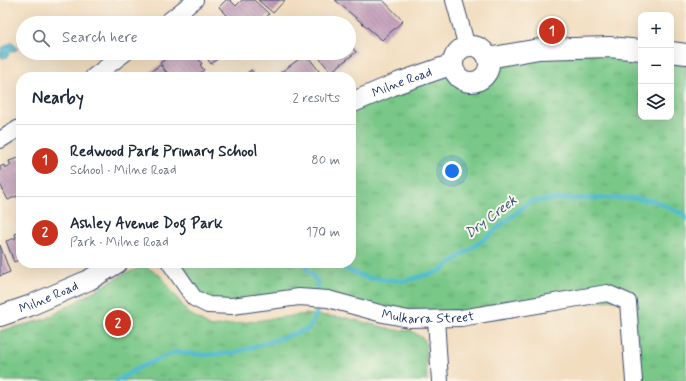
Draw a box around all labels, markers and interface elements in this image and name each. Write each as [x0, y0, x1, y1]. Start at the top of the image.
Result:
map controls [638, 12, 674, 120]
button: + [638, 12, 674, 48]
search box [16, 16, 356, 60]
pin: 1 [539, 16, 565, 46]
icon: search [30, 27, 52, 49]
text: Search here [62, 28, 138, 48]
button: − [638, 48, 674, 84]
street label: Milne Road [369, 63, 434, 102]
button: layers [638, 84, 674, 120]
text: Nearby [32, 87, 84, 109]
text: 2 results [293, 90, 340, 107]
text: Redwood Park Primary School [70, 142, 257, 162]
text: 1 [42, 152, 48, 169]
text: 80 m [311, 152, 340, 169]
your location [442, 161, 462, 181]
text: School · Milne Road [70, 162, 177, 179]
water label: Dry Creek [461, 192, 521, 242]
text: Ashley Avenue Dog Park [70, 214, 223, 234]
text: 2 [42, 224, 48, 241]
text: 170 m [306, 224, 340, 241]
text: Park · Milne Road [70, 234, 169, 251]
street label: Milne Road [17, 277, 81, 317]
street label: Mulkarra Street [380, 305, 475, 328]
pin: 2 [105, 308, 131, 338]

